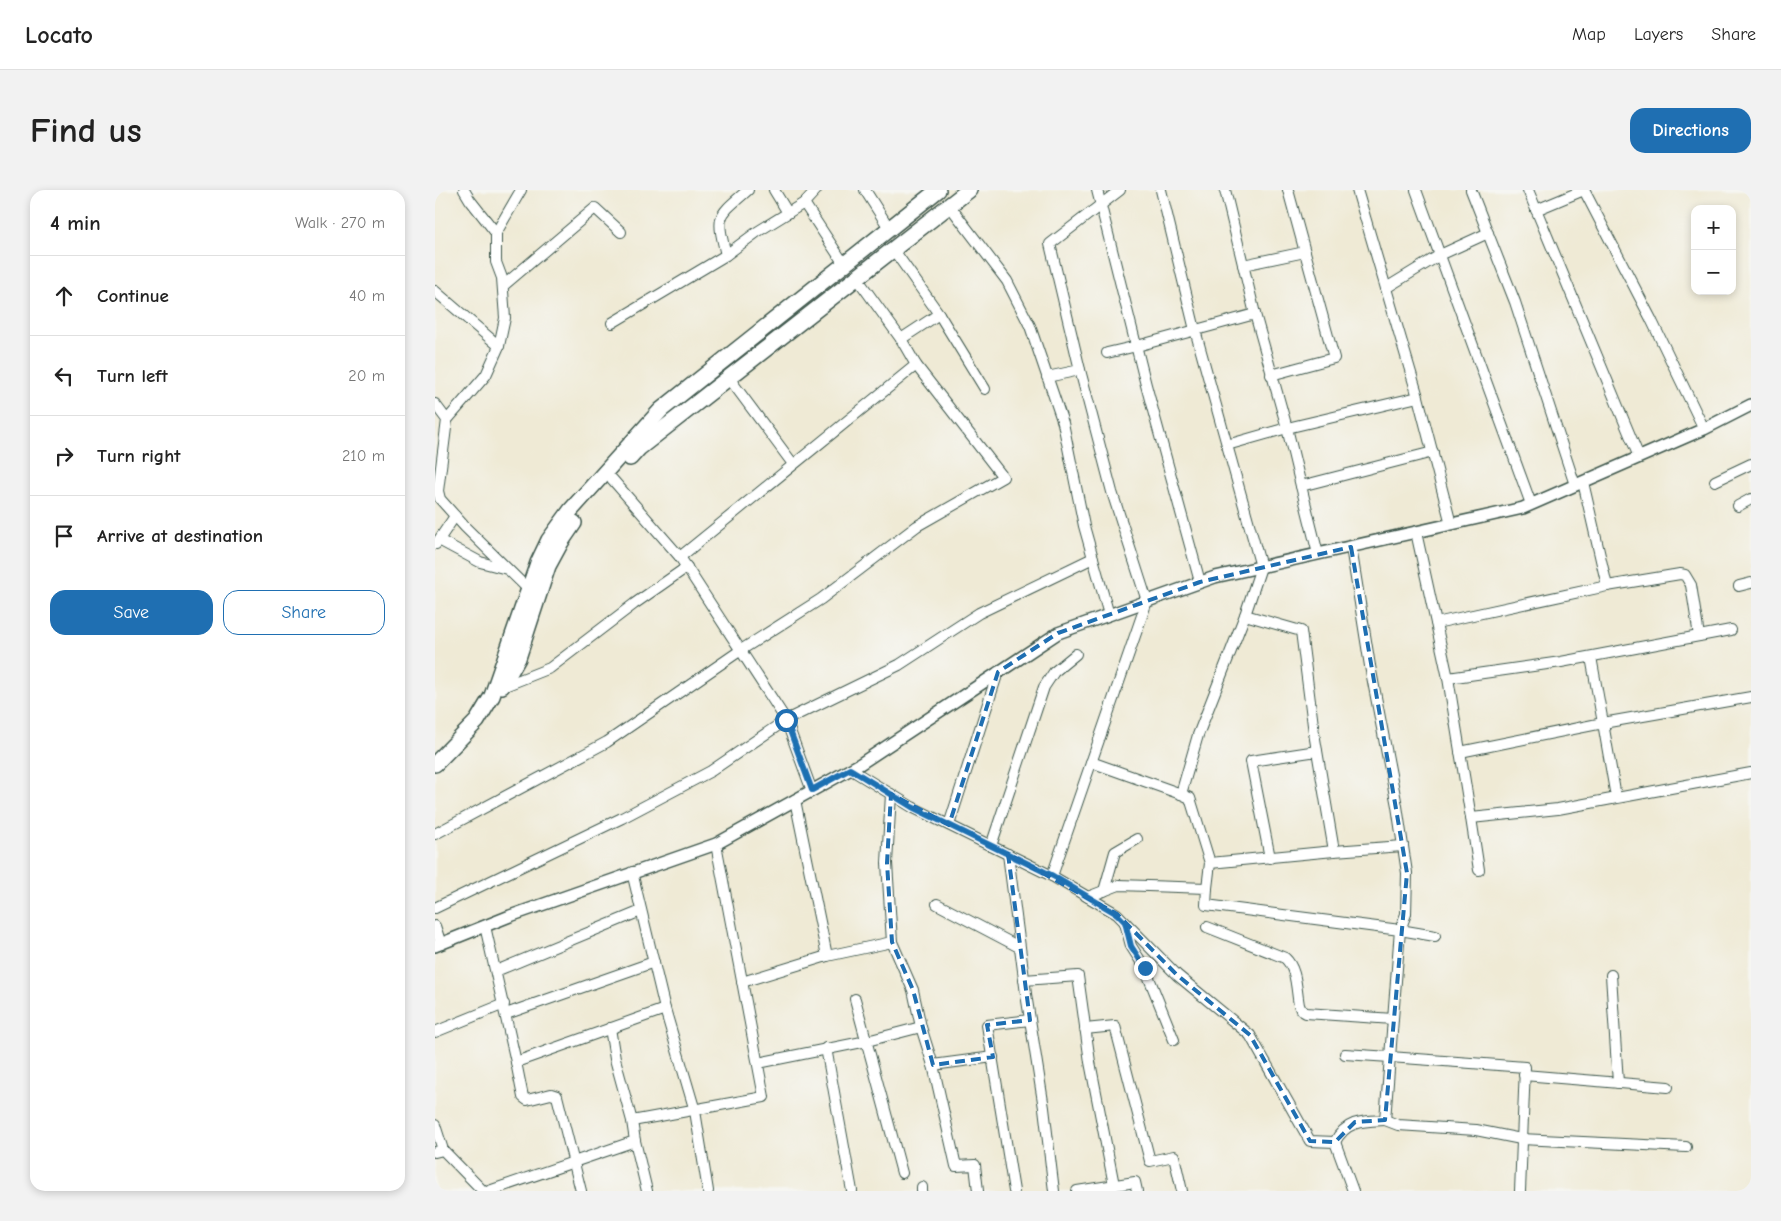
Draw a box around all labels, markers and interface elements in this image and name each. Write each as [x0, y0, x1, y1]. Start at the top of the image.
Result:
text: Locato [25, 21, 93, 49]
text: Map [1572, 24, 1606, 45]
text: Layers [1634, 24, 1683, 45]
text: Share [1711, 24, 1756, 45]
button: Directions [1630, 108, 1751, 153]
text: Find us [30, 110, 142, 151]
map controls [1691, 205, 1736, 295]
button: + [1691, 205, 1736, 250]
text: 4 min [50, 211, 101, 235]
text: Walk · 270 m [295, 214, 385, 232]
button: − [1691, 250, 1736, 295]
icon: ahead [50, 282, 78, 310]
text: Continue [97, 285, 169, 307]
text: 40 m [349, 287, 385, 305]
icon: left [50, 362, 78, 390]
text: Turn left [97, 365, 168, 387]
text: 20 m [348, 367, 385, 385]
icon: right [50, 442, 78, 470]
text: Turn right [97, 445, 181, 467]
text: 210 m [342, 447, 385, 465]
icon: arrive [50, 522, 78, 550]
text: Arrive at destination [97, 525, 263, 547]
button: Save [50, 590, 213, 635]
button: Share [223, 590, 385, 635]
route start [775, 709, 798, 732]
route end [1134, 957, 1157, 980]

